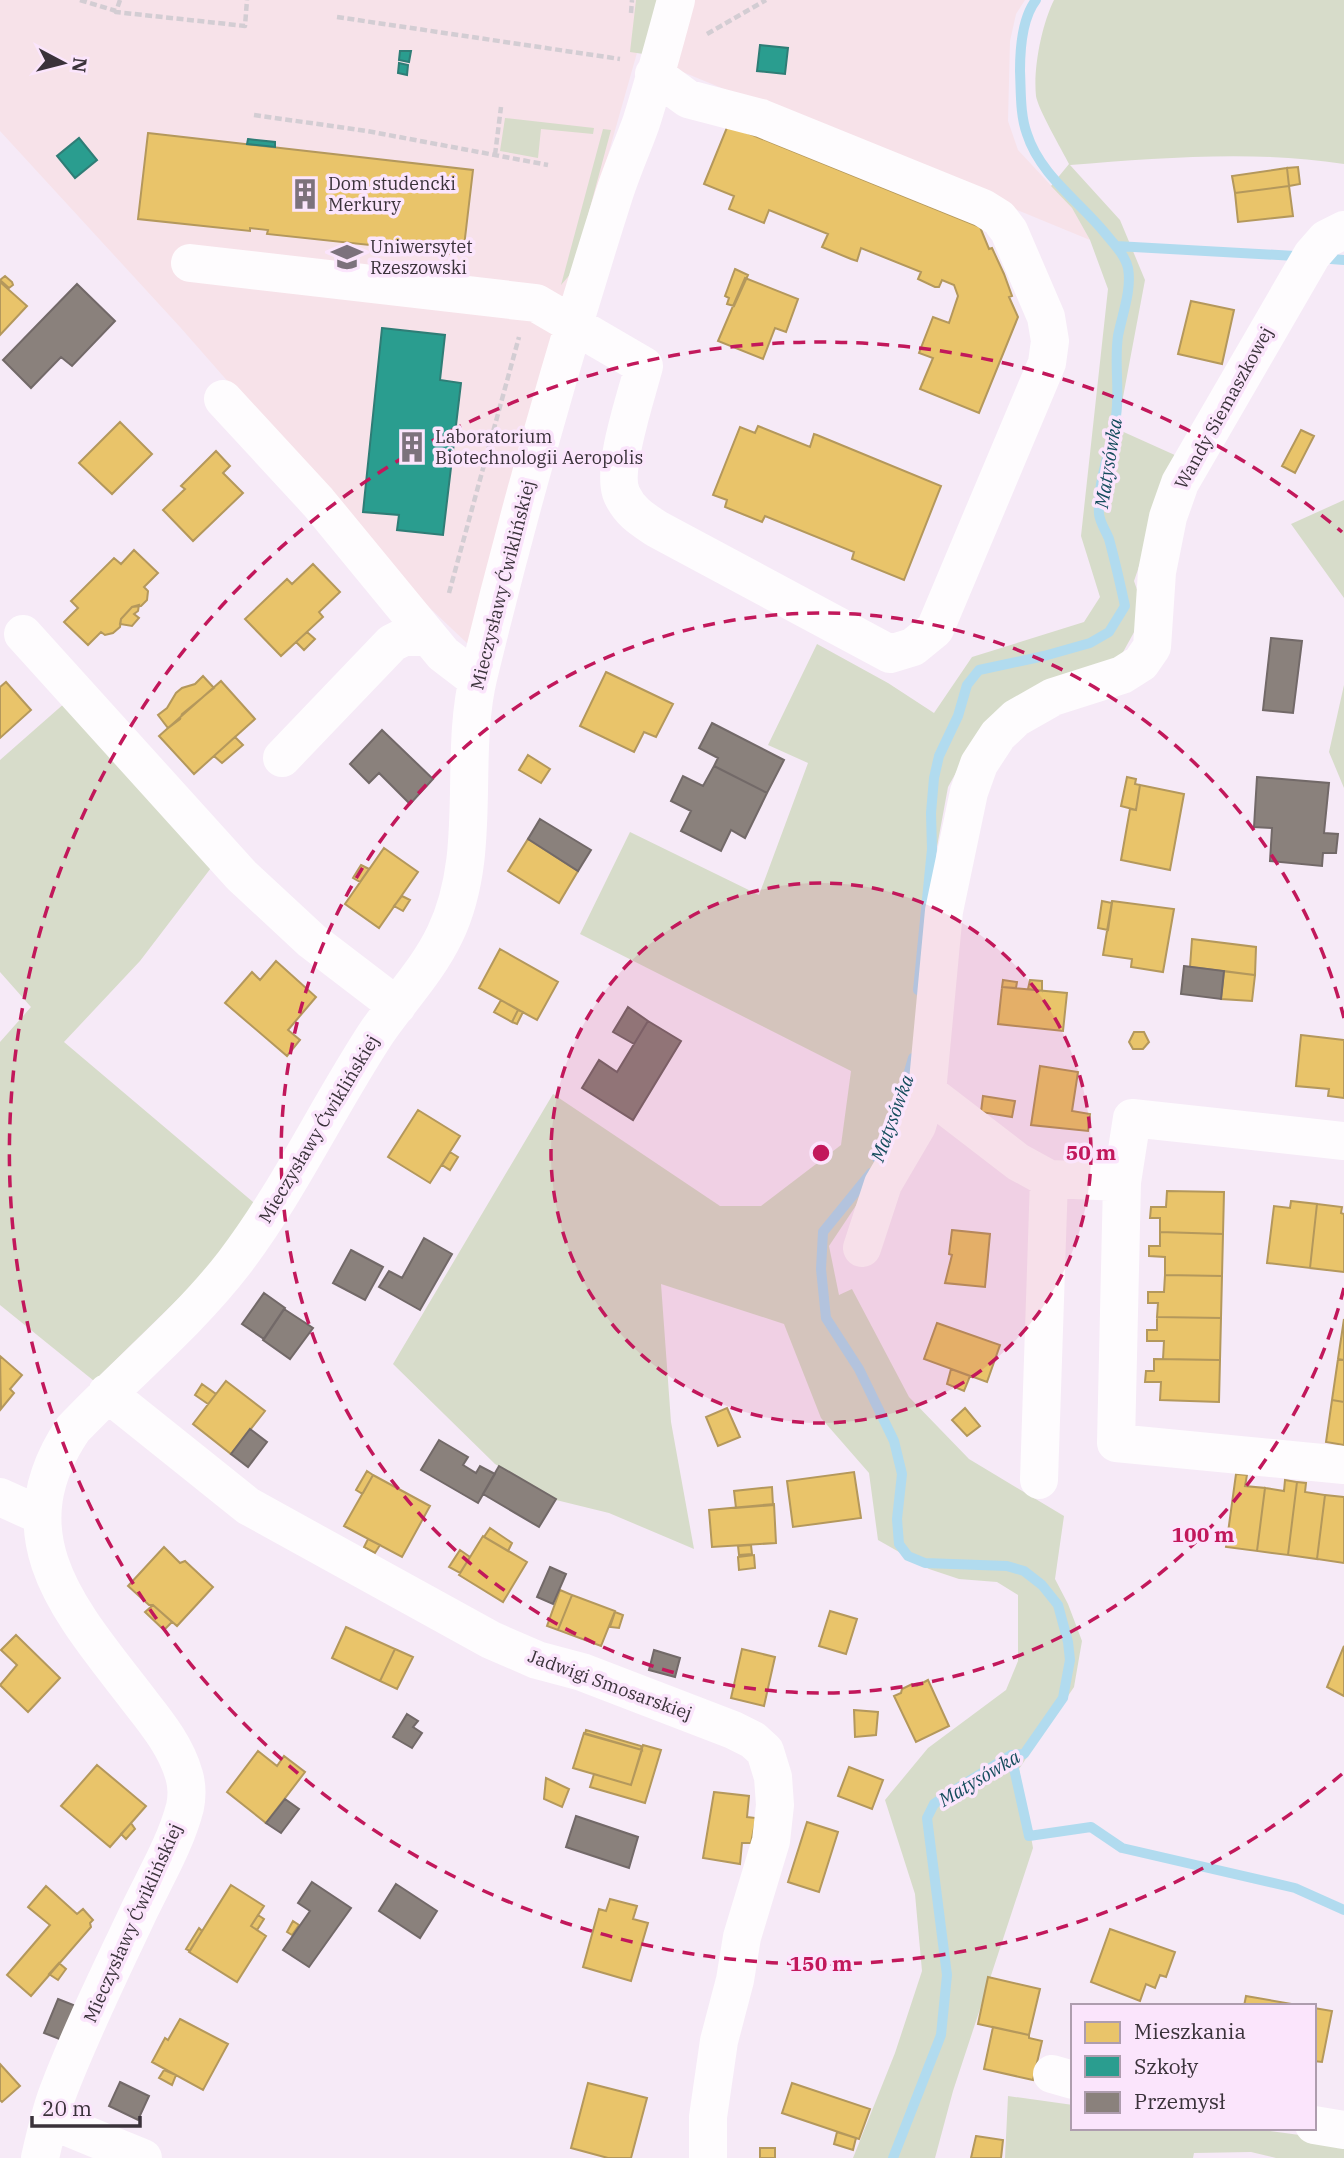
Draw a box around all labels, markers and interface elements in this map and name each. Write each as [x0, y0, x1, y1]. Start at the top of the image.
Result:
north arrow [28, 28, 98, 98]
text: N [67, 56, 93, 74]
place label: Dom studencki Merkury [328, 172, 456, 216]
building icon: Dom studencki Merkury [288, 177, 322, 211]
place label: Uniwersytet Rzeszowski [370, 235, 473, 279]
school or university icon: Uniwersytet Rzeszowski [330, 240, 364, 274]
street label: Wandy Siemaszkowej [1169, 323, 1278, 493]
water label: Matysówka [1089, 416, 1127, 511]
place label: Laboratorium Biotechnologii Aeropolis [435, 425, 643, 469]
building icon: Laboratorium Biotechnologii Aeropolis [395, 430, 429, 464]
street label: Mieczysławy Ćwiklińskiej [465, 478, 540, 692]
street label: Mieczysławy Ćwiklińskiej [253, 1030, 384, 1227]
water label: Matysówka [865, 1071, 919, 1166]
text: 50 m [1066, 1138, 1116, 1166]
centre of rings [809, 1141, 833, 1165]
text: 100 m [1171, 1520, 1235, 1548]
street label: Jadwigi Smosarskiej [525, 1644, 695, 1725]
water label: Matysówka [933, 1744, 1025, 1812]
street label: Mieczysławy Ćwiklińskiej [78, 1820, 187, 2026]
text: 150 m [789, 1949, 853, 1977]
legend [1071, 2004, 1316, 2130]
text: Mieszkania [1134, 2017, 1246, 2045]
text: Szkoły [1134, 2052, 1199, 2080]
scale bar [32, 2084, 140, 2128]
text: Przemysł [1134, 2087, 1225, 2115]
text: 20 m [42, 2094, 92, 2122]

